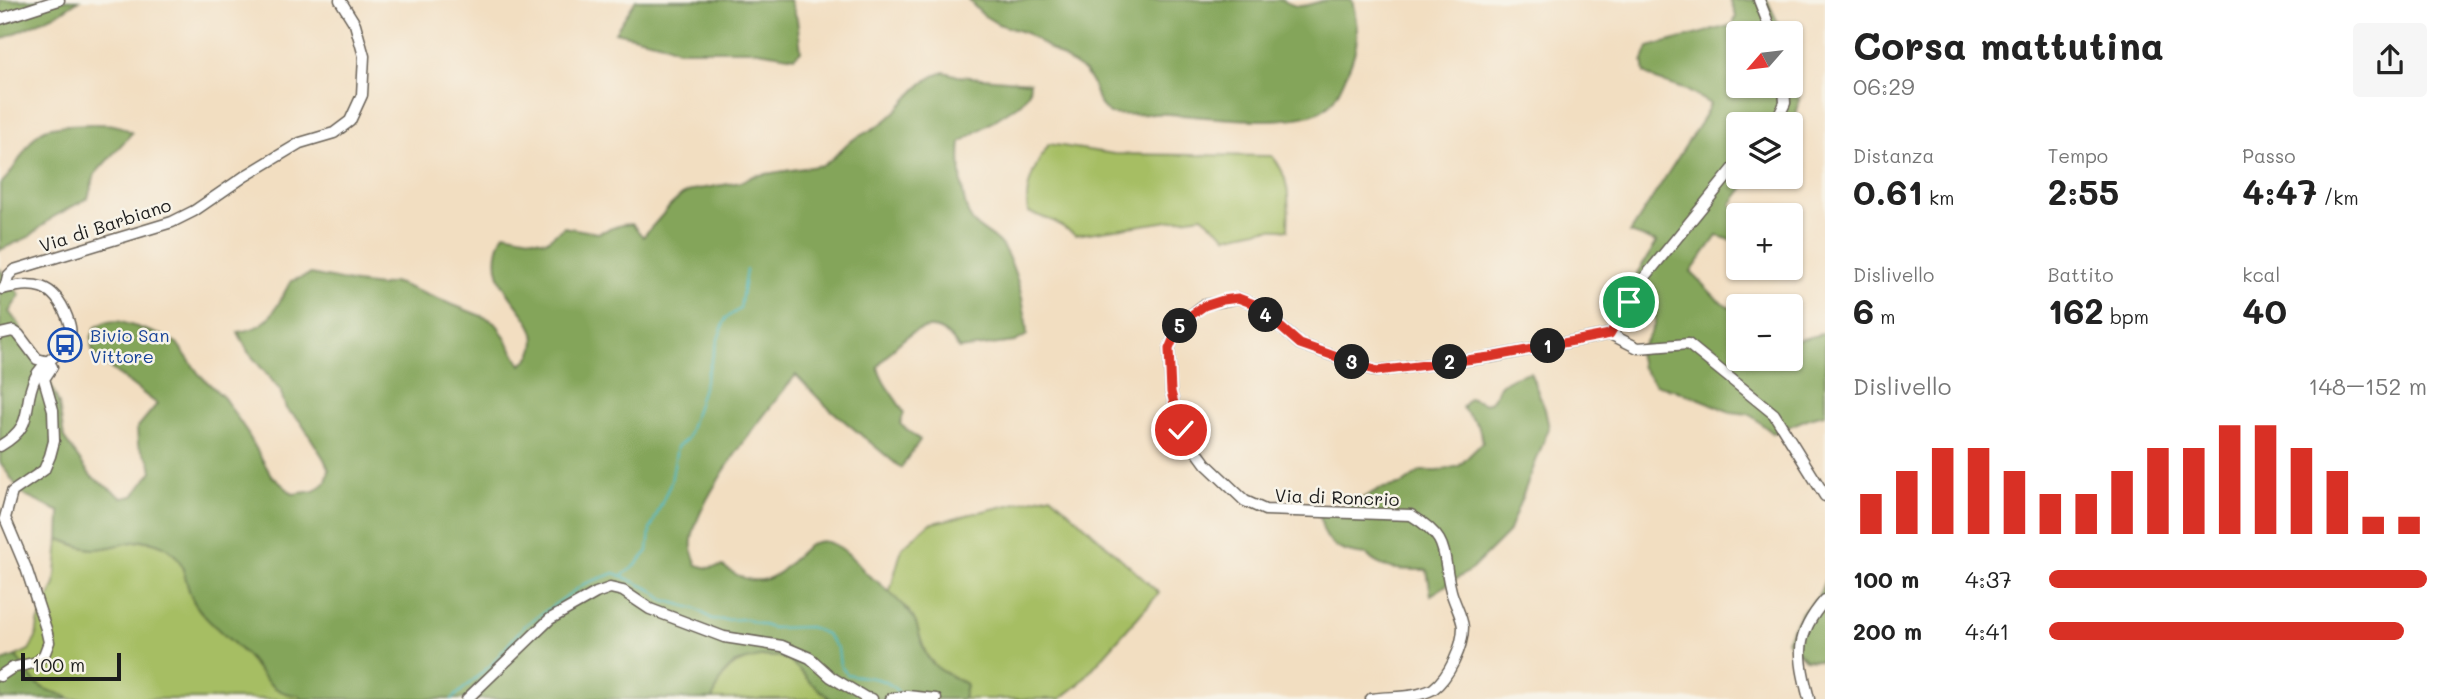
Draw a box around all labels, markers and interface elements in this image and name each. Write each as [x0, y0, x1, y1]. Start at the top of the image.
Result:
text: Corsa mattutina [1853, 20, 2164, 70]
north arrow [1726, 21, 1802, 98]
map controls [1726, 21, 1803, 371]
button: share [2353, 23, 2427, 97]
text: 06:29 [1853, 71, 1915, 101]
button: layers [1726, 112, 1803, 189]
text: Distanza [1853, 143, 1934, 168]
text: Tempo [2048, 143, 2108, 168]
text: Passo [2242, 143, 2296, 168]
text: 0.61 [1853, 168, 1923, 214]
text: 2:55 [2048, 168, 2119, 214]
text: 4:47 [2242, 168, 2317, 214]
text: km [1923, 185, 1954, 210]
text: /km [2317, 185, 2359, 210]
street label: Via di Barbiano [36, 192, 174, 258]
button: + [1726, 203, 1803, 280]
text: Dislivello [1853, 262, 1934, 287]
text: Battito [2048, 262, 2113, 287]
text: kcal [2242, 262, 2280, 287]
pin [1599, 272, 1659, 332]
icon: arrive [1610, 283, 1648, 321]
text: 6 [1853, 287, 1874, 333]
text: 162 [2048, 287, 2104, 333]
text: 40 [2242, 287, 2287, 333]
button: − [1726, 294, 1803, 371]
pin: 4 [1248, 298, 1284, 332]
text: 4 [1259, 302, 1272, 327]
text: m [1874, 304, 1895, 329]
text: bpm [2104, 304, 2149, 329]
pin: 5 [1162, 308, 1198, 344]
text: 5 [1174, 313, 1185, 338]
place label: Bivio San Vittore [90, 323, 169, 368]
bus stop icon: Bivio San Vittore [46, 326, 84, 364]
pin: 1 [1530, 328, 1566, 364]
text: 1 [1543, 333, 1552, 358]
pin: 3 [1334, 344, 1370, 380]
pin: 2 [1432, 344, 1468, 380]
text: 3 [1346, 349, 1357, 374]
text: 2 [1444, 349, 1455, 374]
text: Dislivello [1853, 371, 1951, 401]
text: 148–152 m [2308, 371, 2427, 401]
pin [1151, 400, 1211, 460]
icon: check [1162, 411, 1200, 449]
street label: Via di Roncrio [1274, 483, 1400, 511]
text: 100 m [1853, 564, 1919, 594]
text: 4:37 [1965, 564, 2012, 594]
text: 200 m [1853, 616, 1922, 646]
text: 4:41 [1965, 616, 2009, 646]
scale bar [21, 650, 121, 682]
text: 100 m [32, 652, 85, 677]

